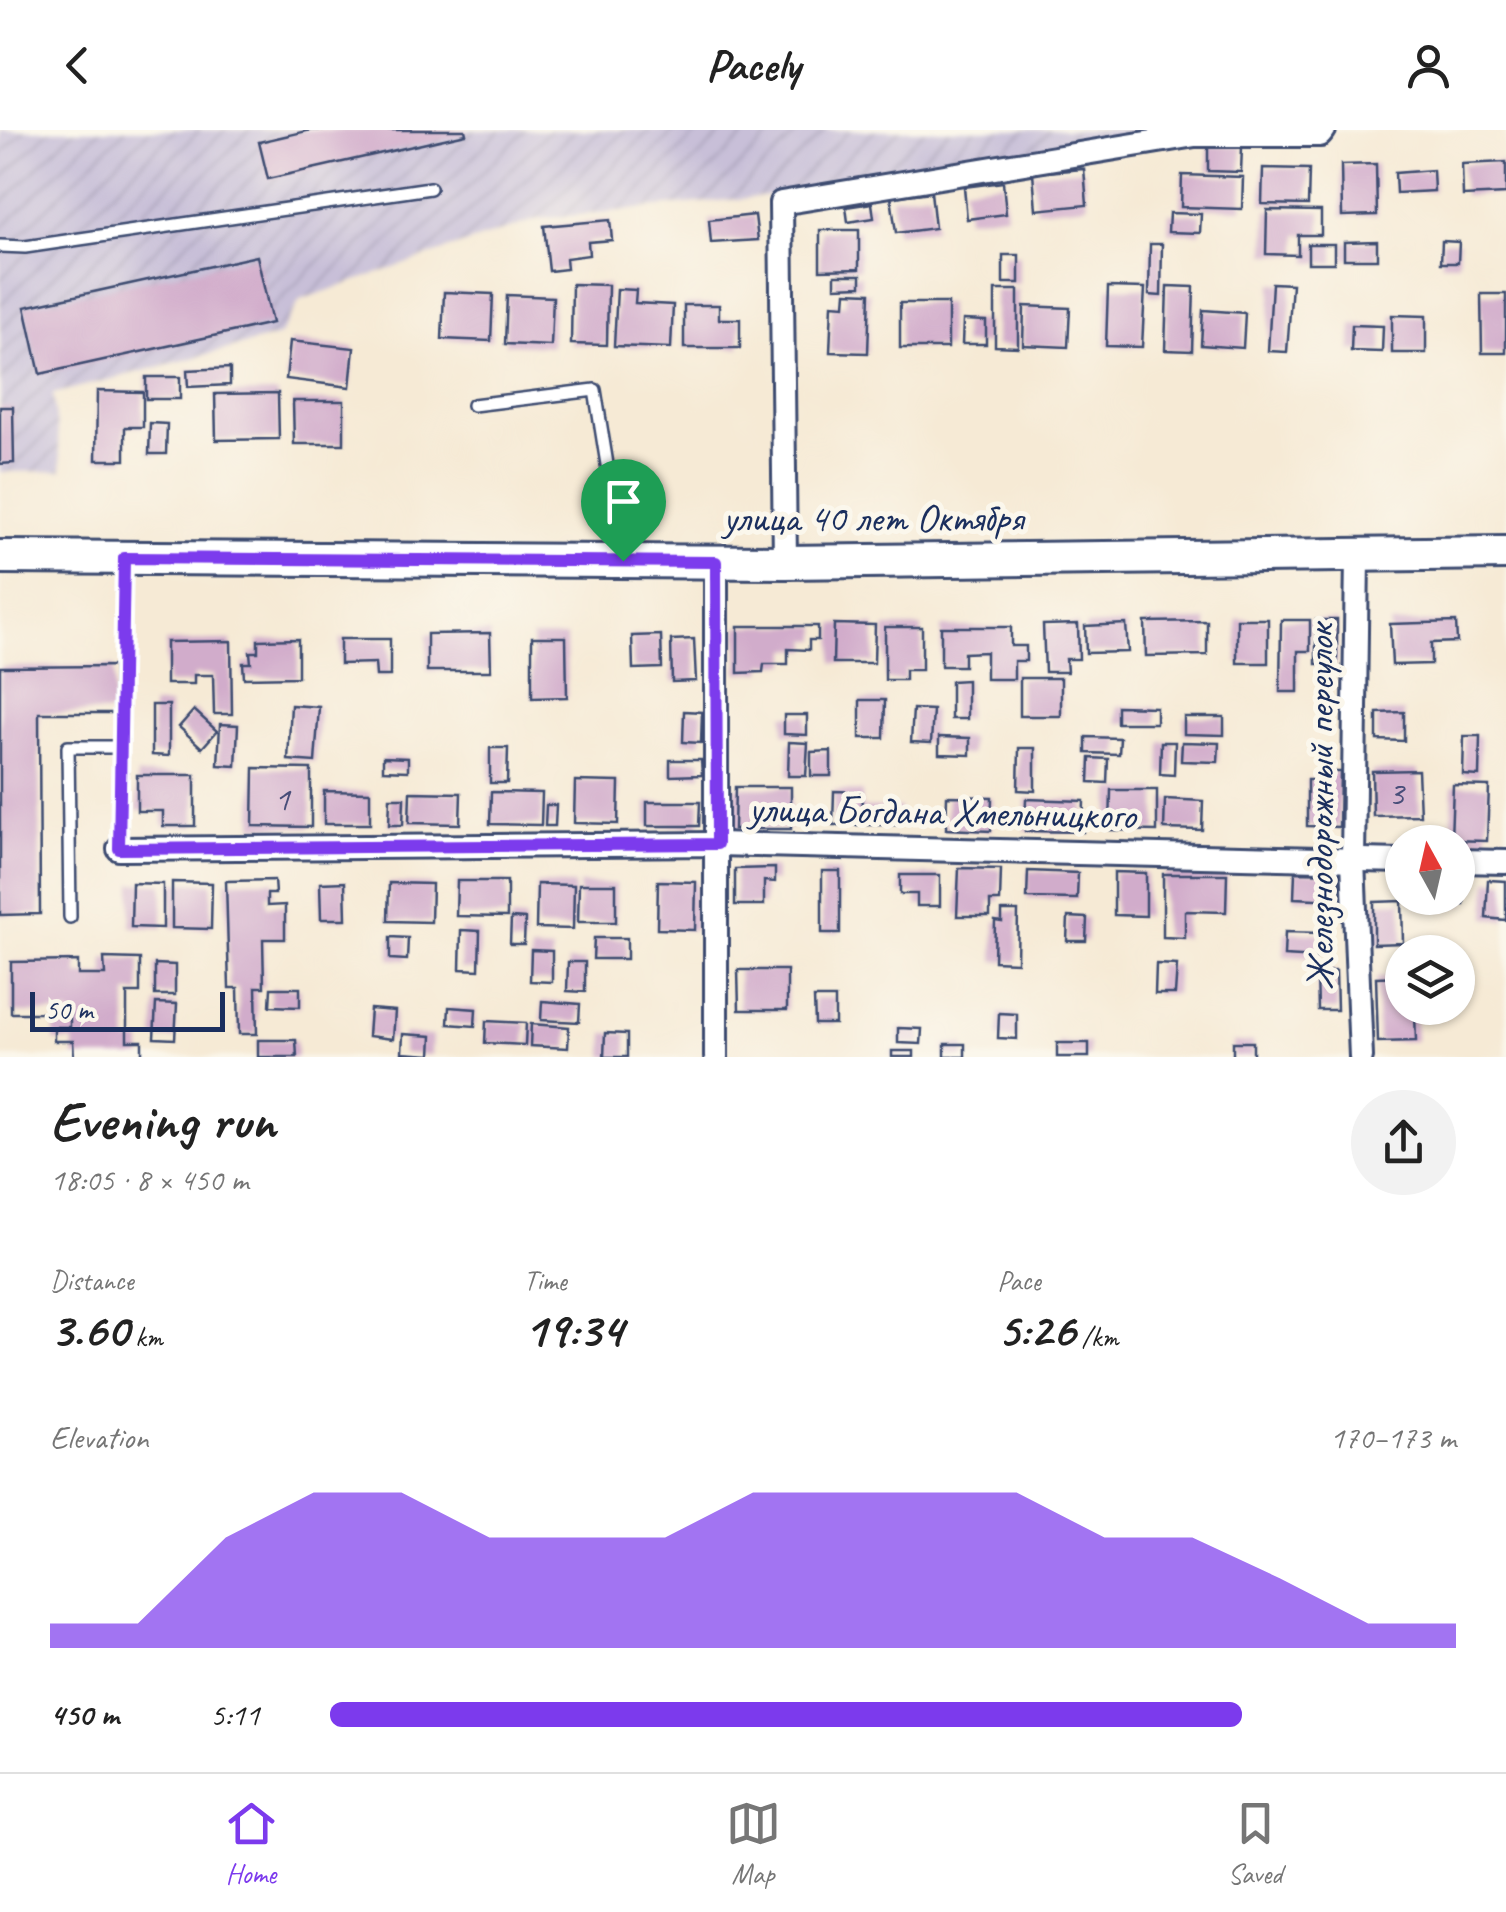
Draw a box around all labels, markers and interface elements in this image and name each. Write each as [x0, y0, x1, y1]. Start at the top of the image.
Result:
text: Pacely [706, 37, 800, 94]
icon: back [50, 38, 105, 93]
icon: person [1401, 38, 1456, 93]
pin [581, 459, 666, 562]
icon: arrive [596, 474, 651, 529]
street label: улица 40 лет Октября [721, 493, 1026, 543]
street label: Железнодорожный переулок [1295, 621, 1345, 990]
house number: 3 [1388, 771, 1406, 816]
house number: 1 [274, 776, 292, 821]
street label: улица Богдана Хмельницкого [746, 784, 1138, 840]
north arrow [1385, 825, 1475, 915]
map controls [1385, 825, 1475, 1025]
button: layers [1385, 935, 1475, 1025]
scale bar [30, 987, 225, 1031]
text: 50 m [45, 992, 93, 1027]
text: Evening run [50, 1086, 275, 1156]
button: share [1351, 1090, 1456, 1195]
text: 18:05 · 8 × 450 m [50, 1159, 248, 1200]
text: Distance [50, 1263, 134, 1298]
text: Time [524, 1263, 567, 1298]
text: Pace [997, 1263, 1040, 1298]
text: 3.60 [50, 1298, 128, 1361]
text: 19:34 [524, 1298, 623, 1361]
text: 5:26 [997, 1298, 1075, 1361]
text: km [128, 1319, 163, 1354]
text: /km [1075, 1319, 1118, 1354]
text: Elevation [50, 1417, 148, 1458]
text: 170–173 m [1330, 1417, 1456, 1458]
text: 450 m [50, 1694, 119, 1735]
text: 5:11 [210, 1694, 260, 1735]
tab: Home [224, 1796, 279, 1891]
tab: Map [726, 1796, 781, 1891]
tab: Saved [1228, 1796, 1283, 1891]

